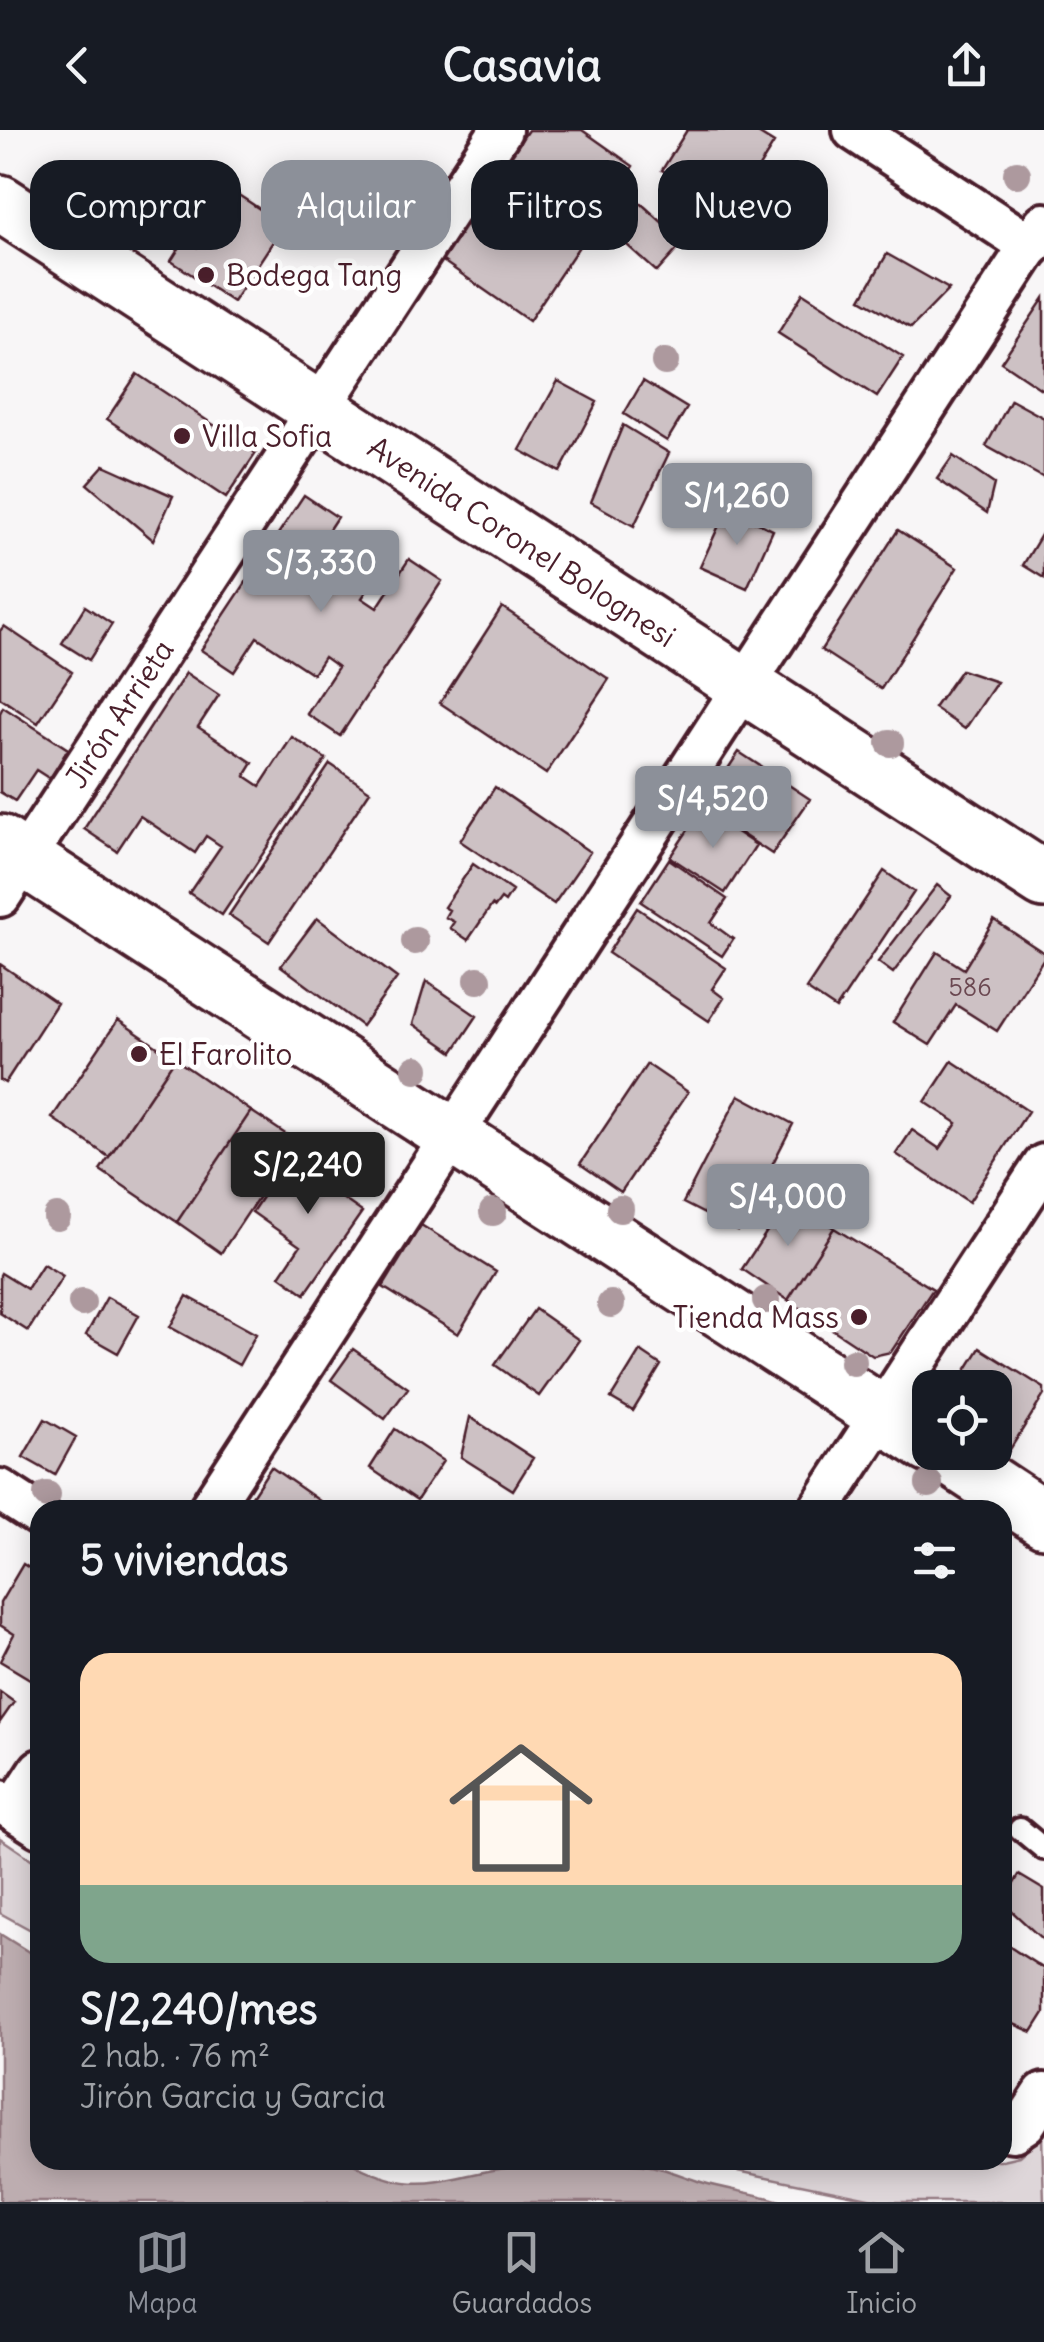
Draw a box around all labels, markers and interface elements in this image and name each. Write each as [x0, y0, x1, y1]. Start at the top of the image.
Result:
text: Casavia [443, 37, 601, 93]
icon: back [50, 38, 105, 93]
icon: share [939, 38, 994, 93]
chip: Comprar [30, 160, 241, 250]
chip: Alquilar [261, 160, 451, 250]
chip: Filtros [471, 160, 638, 250]
chip: Nuevo [658, 160, 828, 250]
place label: Bodega Tang [226, 256, 402, 294]
marker: Bodega Tang [195, 264, 217, 286]
place label: Villa Sofia [202, 417, 332, 455]
marker: Villa Sofia [171, 425, 193, 447]
street label: Avenida Coronel Bolognesi [361, 428, 683, 655]
pin: S/1,260 [645, 463, 829, 548]
text: S/1,260 [684, 475, 790, 516]
pin: S/3,330 [229, 530, 413, 615]
text: S/3,330 [265, 542, 377, 583]
street label: Jirón Arrieta [57, 632, 182, 795]
pin: S/4,520 [621, 766, 805, 851]
text: S/4,520 [657, 778, 769, 819]
house number: 586 [948, 971, 992, 1003]
place label: El Farolito [159, 1035, 292, 1073]
marker: El Farolito [128, 1043, 150, 1065]
pin: S/2,240 [216, 1132, 400, 1217]
text: S/2,240 [253, 1144, 363, 1185]
pin: S/4,000 [696, 1164, 880, 1249]
text: S/4,000 [729, 1176, 847, 1217]
place label: Tienda Mass [673, 1298, 839, 1336]
marker: Tienda Mass [848, 1306, 870, 1328]
map controls [912, 1370, 1012, 1470]
button: locate [912, 1370, 1012, 1470]
icon: filters [907, 1533, 962, 1588]
text: 5 viviendas [80, 1534, 288, 1586]
icon: home [431, 1718, 611, 1898]
text: S/2,240/mes [80, 1983, 318, 2035]
text: 2 hab. · 76 m² [80, 2035, 270, 2076]
text: Jirón Garcia y Garcia [80, 2076, 386, 2117]
tab: Mapa [127, 2225, 197, 2321]
tab: Guardados [451, 2225, 592, 2321]
tab: Inicio [846, 2225, 917, 2321]

